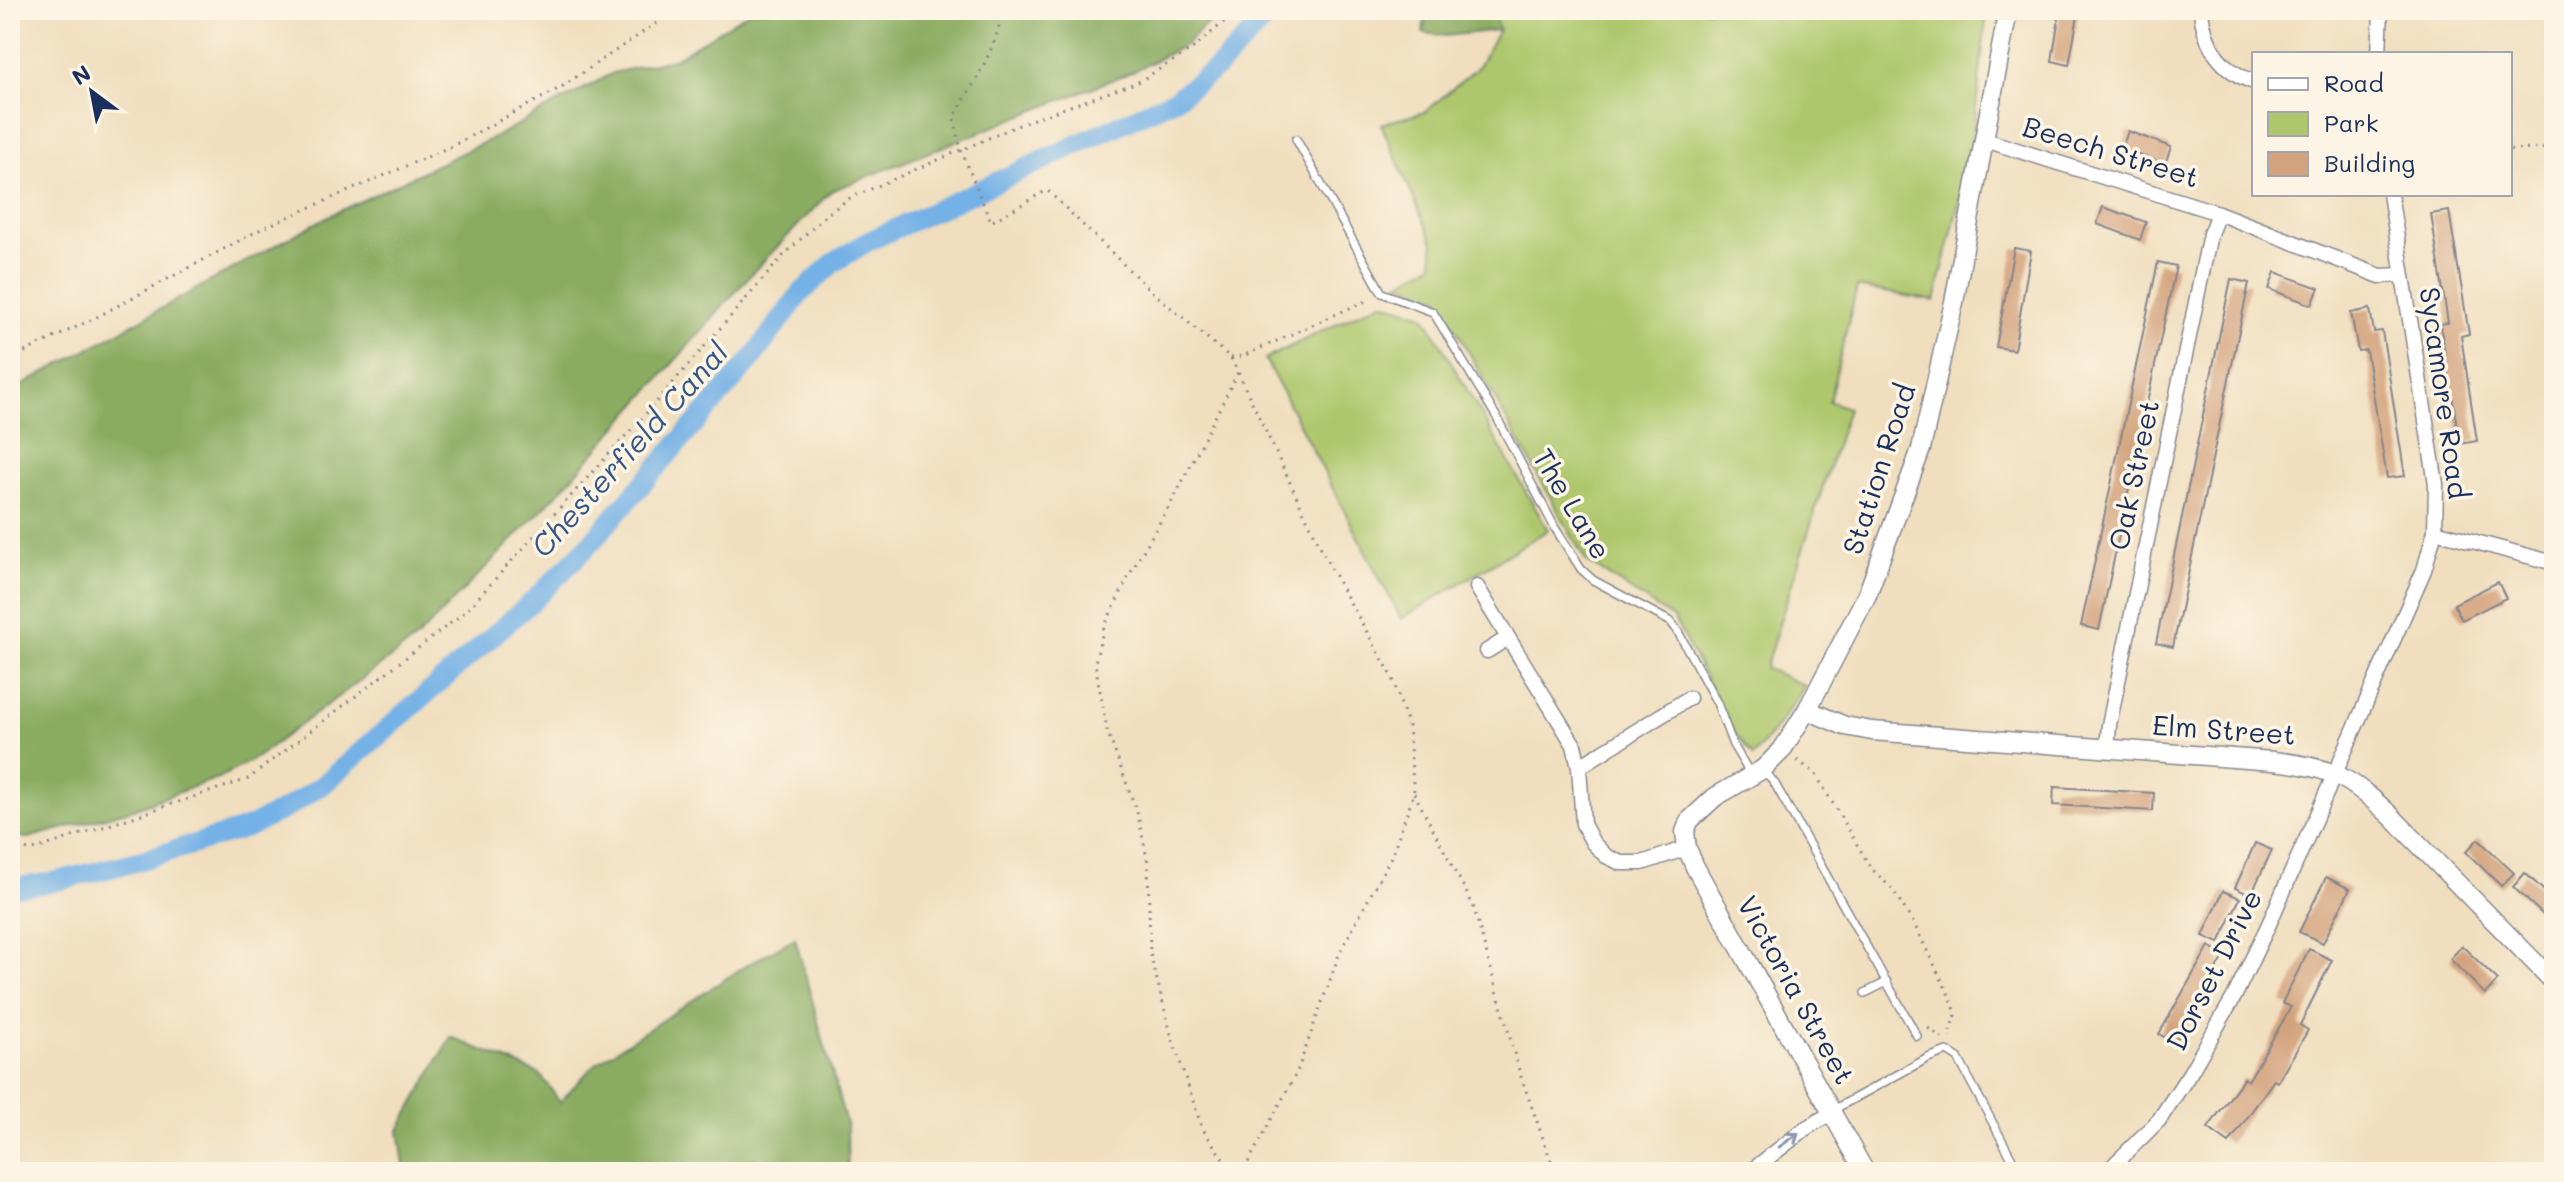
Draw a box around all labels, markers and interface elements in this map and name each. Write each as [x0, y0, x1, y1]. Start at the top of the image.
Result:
north arrow [52, 52, 132, 132]
legend [2252, 52, 2512, 196]
text: N [66, 58, 96, 91]
text: Road [2324, 67, 2384, 98]
street label: Beech Street [2019, 107, 2204, 195]
text: Park [2324, 107, 2378, 138]
text: Building [2324, 147, 2415, 178]
street label: Sycamore Road [2412, 285, 2478, 501]
water label: Chesterfield Canal [521, 332, 736, 565]
street label: Station Road [1834, 379, 1923, 559]
street label: Oak Street [2100, 396, 2166, 553]
street label: The Lane [1526, 442, 1620, 565]
street label: Elm Street [2151, 706, 2297, 752]
street label: Dorset Drive [2157, 883, 2269, 1056]
street label: Victoria Street [1730, 889, 1864, 1090]
one-way arrow [1778, 1132, 1799, 1149]

